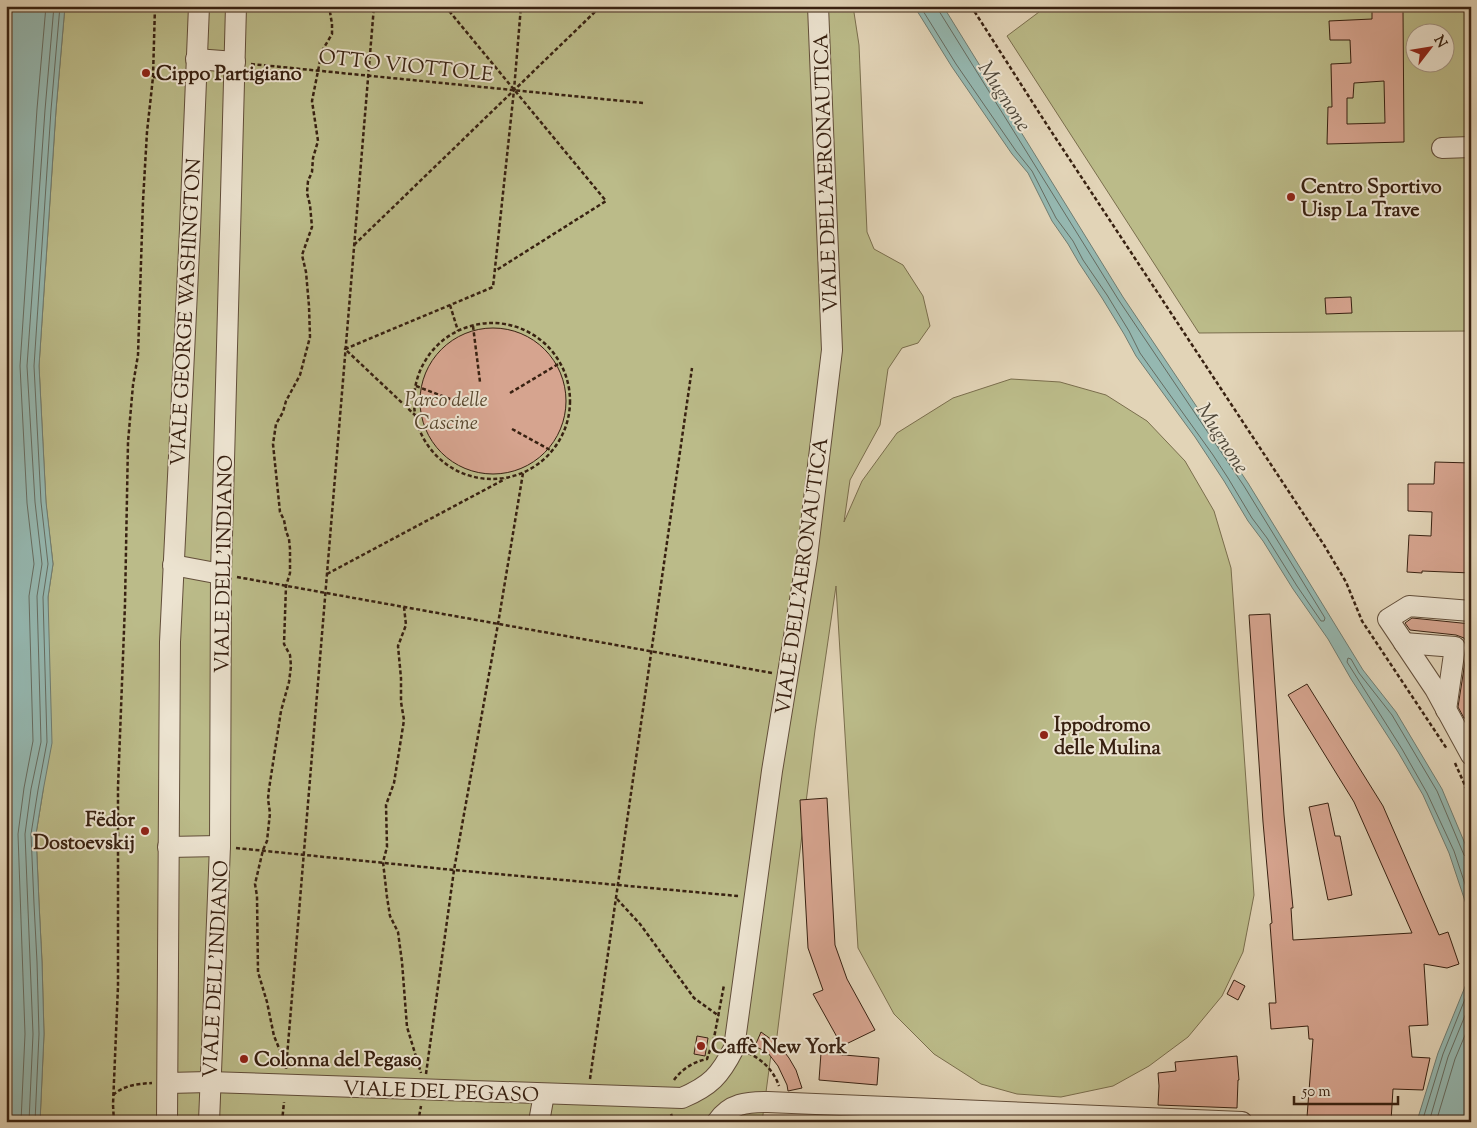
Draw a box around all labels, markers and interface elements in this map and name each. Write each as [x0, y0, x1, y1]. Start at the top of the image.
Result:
north arrow [1404, 22, 1454, 72]
text: N [1428, 32, 1451, 52]
street label: VIALE DELL'AERONAUTICA [808, 33, 847, 313]
street label: OTTO VIOTTOLE [317, 44, 495, 91]
water label: Mugnone [969, 56, 1037, 138]
place label: Cippo Partigiano [156, 61, 302, 90]
marker: Cippo Partigiano [140, 67, 152, 79]
street label: VIALE GEORGE WASHINGTON [165, 158, 210, 467]
place label: Centro Sportivo Uisp La Trave [1301, 174, 1442, 226]
marker: Centro Sportivo Uisp La Trave [1285, 191, 1297, 203]
park label: Parco delle Cascine [404, 387, 488, 439]
water label: Mugnone [1187, 398, 1255, 480]
street label: VIALE DELL'AERONAUTICA [770, 436, 837, 717]
street label: VIALE DELL'INDIANO [209, 455, 242, 673]
place label: Ippodromo delle Mulina [1054, 712, 1162, 764]
marker: Ippodromo delle Mulina [1038, 729, 1050, 741]
place label: Fëdor Dostoevskij [33, 807, 135, 859]
marker: Fëdor Dostoevskij [139, 825, 151, 837]
street label: VIALE DELL'INDIANO [197, 859, 238, 1079]
place label: Caffè New York [711, 1034, 847, 1063]
marker: Caffè New York [695, 1040, 707, 1052]
place label: Colonna del Pegaso [254, 1047, 422, 1076]
marker: Colonna del Pegaso [238, 1053, 250, 1065]
scale bar [1294, 1073, 1398, 1105]
street label: VIALE DEL PEGASO [342, 1076, 539, 1111]
text: 50 m [1301, 1082, 1331, 1103]

